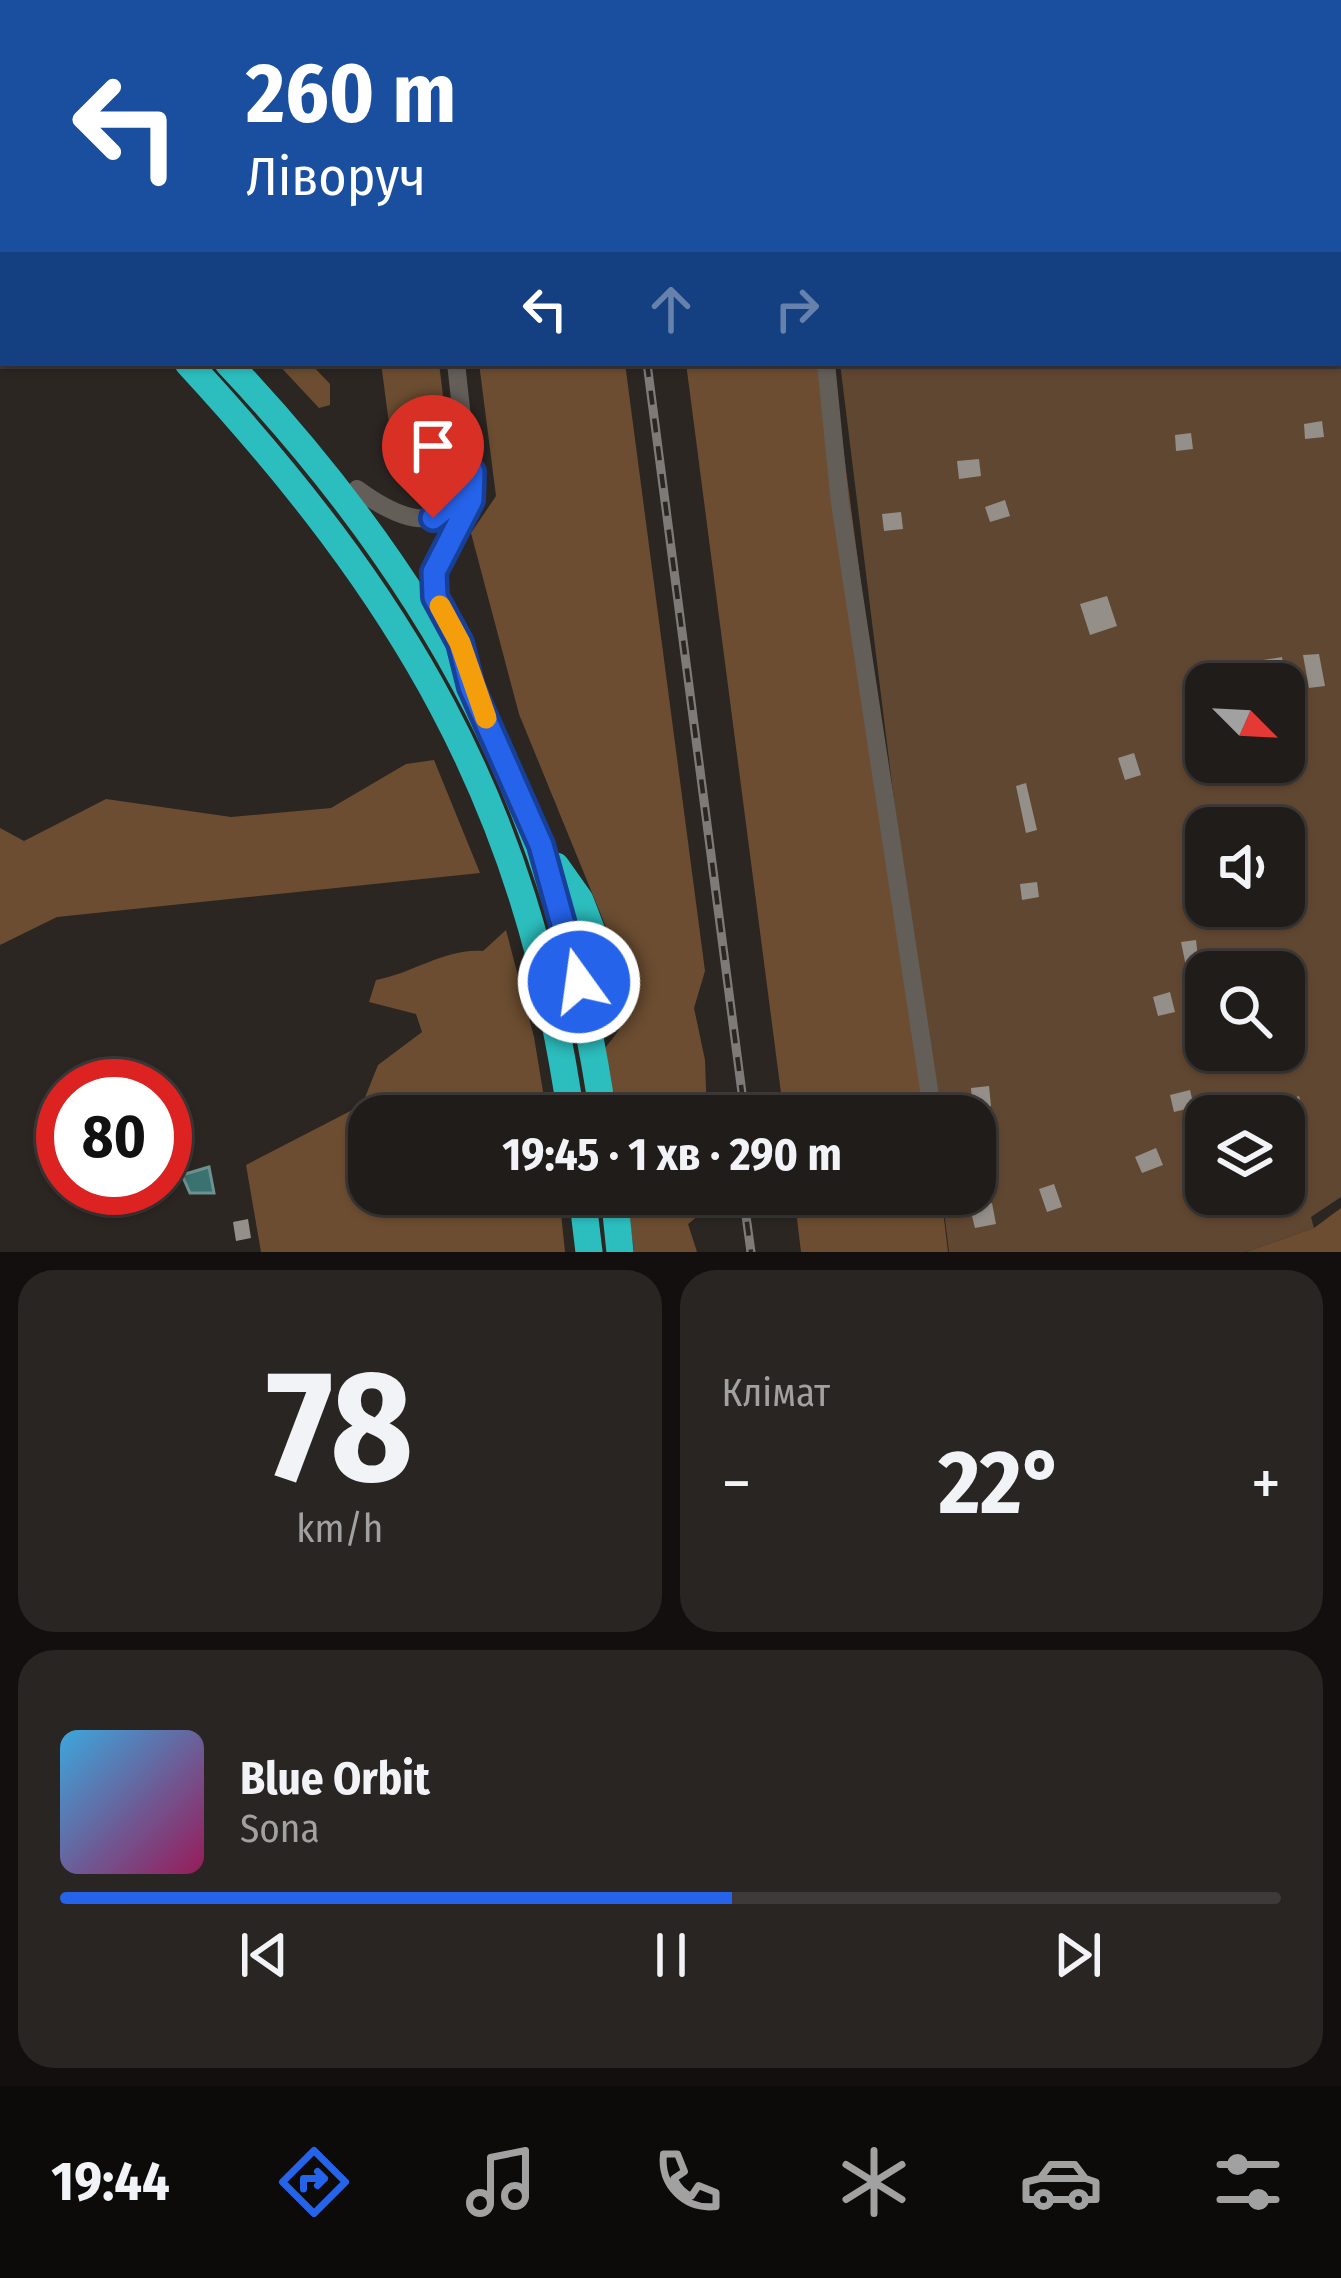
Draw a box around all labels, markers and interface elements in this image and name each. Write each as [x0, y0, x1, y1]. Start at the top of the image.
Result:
text: 260 m [246, 43, 456, 144]
icon: left [48, 48, 204, 204]
text: Ліворуч [246, 145, 426, 209]
icon: left [512, 276, 578, 342]
icon: ahead [638, 276, 704, 342]
icon: right [764, 276, 830, 342]
pin [382, 395, 484, 518]
icon: arrive [400, 413, 466, 479]
north arrow [1185, 663, 1305, 783]
map controls [1185, 663, 1305, 1215]
button: sound [1185, 807, 1305, 927]
position arrow [516, 919, 642, 1045]
button: search [1185, 951, 1305, 1071]
speed limit sign: 80 [36, 1059, 192, 1215]
button: layers [1185, 1095, 1305, 1215]
text: 19:45 · 1 хв · 290 m [502, 1128, 842, 1182]
text: 78 [267, 1334, 413, 1521]
text: Клімат [722, 1370, 830, 1416]
text: 22° [938, 1429, 1064, 1537]
text: − [722, 1444, 751, 1523]
text: + [1251, 1444, 1281, 1523]
text: km/h [296, 1506, 383, 1552]
text: Blue Orbit [240, 1752, 430, 1806]
text: Sona [240, 1806, 320, 1852]
icon: previous [231, 1922, 297, 1988]
icon: pause [638, 1922, 704, 1988]
icon: next [1045, 1922, 1111, 1988]
icon: directions [272, 2140, 356, 2224]
icon: music [459, 2140, 543, 2224]
icon: phone [646, 2140, 730, 2224]
icon: climate [832, 2140, 916, 2224]
icon: car [1019, 2140, 1103, 2224]
icon: filters [1206, 2140, 1290, 2224]
text: 19:44 [51, 2150, 170, 2214]

